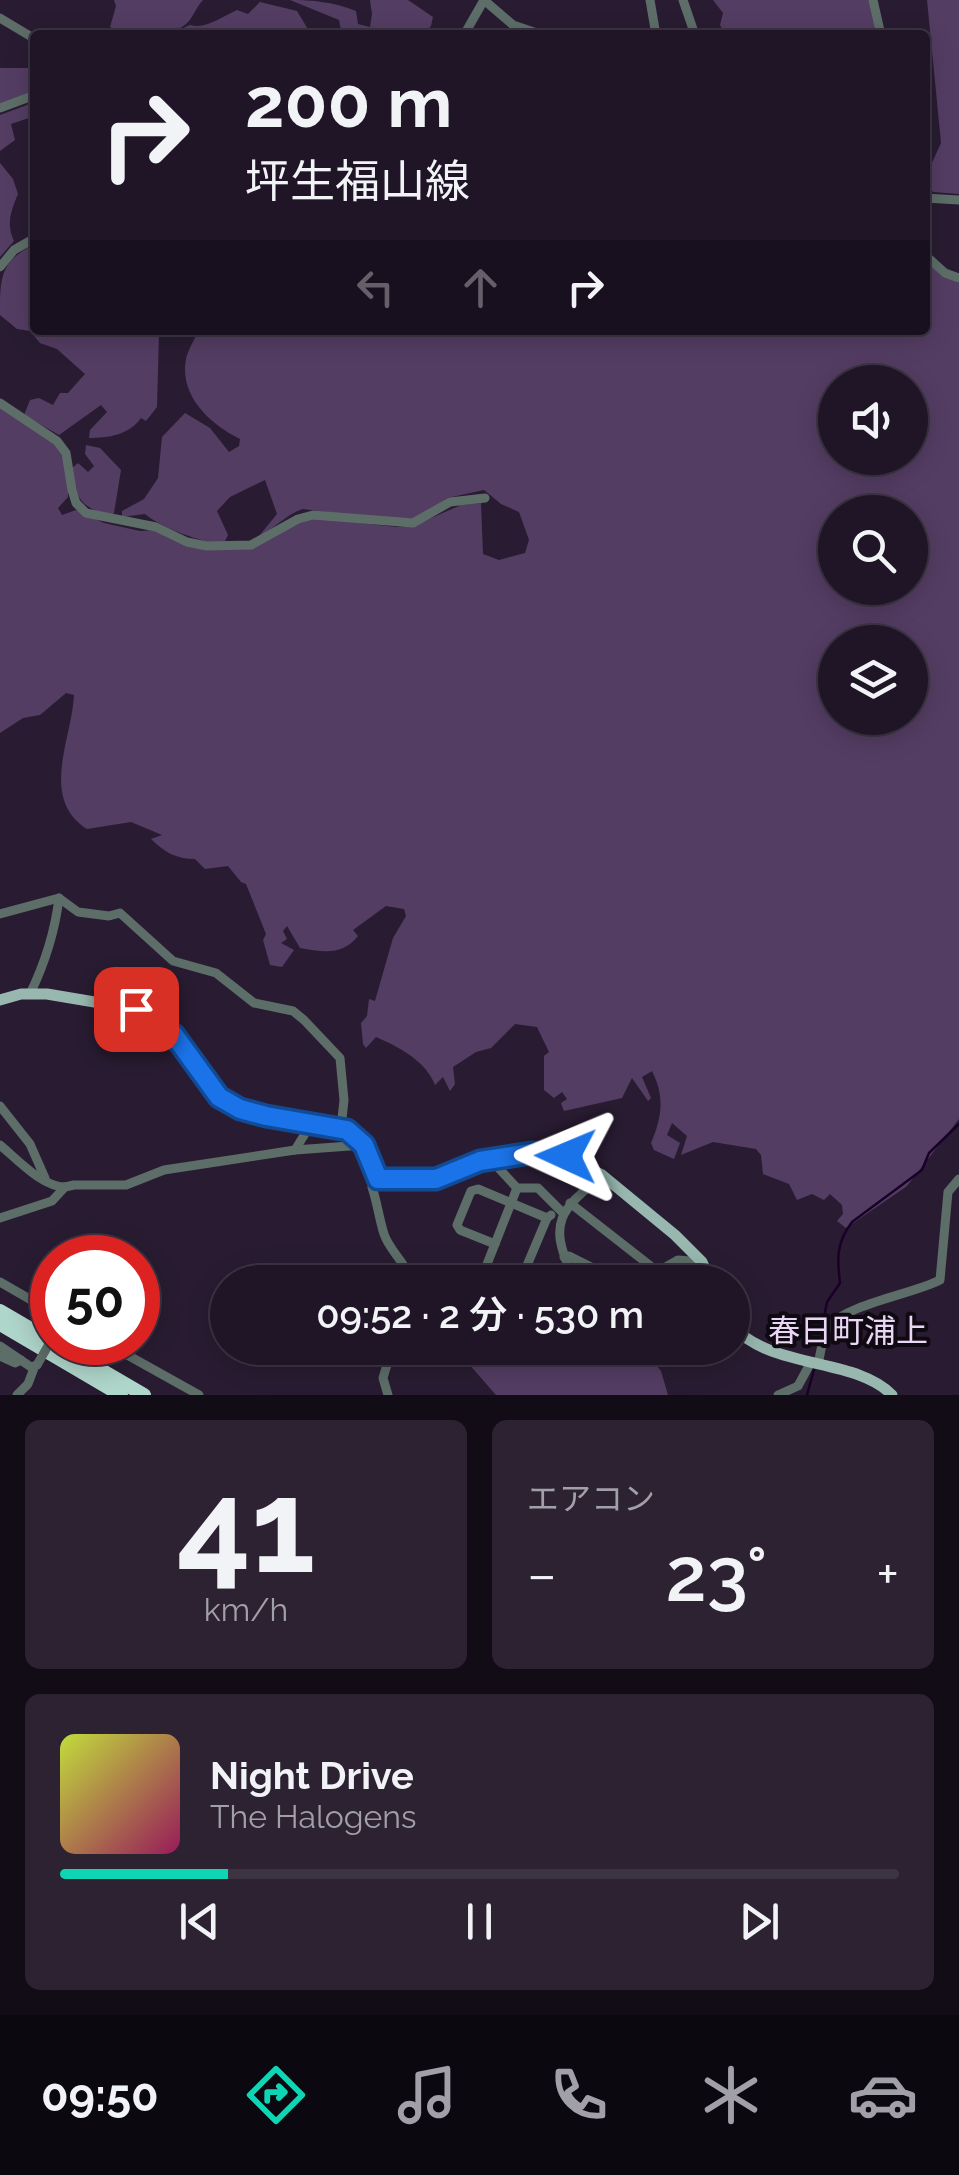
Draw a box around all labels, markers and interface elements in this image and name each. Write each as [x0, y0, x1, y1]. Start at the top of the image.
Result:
text: 200 m [245, 61, 452, 143]
icon: right [80, 70, 210, 200]
text: 坪生福山線 [245, 155, 470, 208]
icon: left [348, 260, 403, 315]
icon: ahead [453, 260, 508, 315]
icon: right [558, 260, 613, 315]
map controls [818, 365, 928, 735]
button: sound [818, 365, 928, 475]
button: search [818, 495, 928, 605]
button: layers [818, 625, 928, 735]
pin [94, 967, 179, 1052]
icon: arrive [109, 982, 164, 1037]
position arrow [514, 1104, 618, 1208]
speed limit sign: 50 [30, 1235, 160, 1365]
text: 09:52 · 2 分 · 530 m [316, 1292, 644, 1337]
district label: 春日町浦上 [768, 1312, 928, 1349]
text: 41 [177, 1450, 315, 1602]
text: エアコン [527, 1480, 655, 1517]
text: 23° [666, 1530, 767, 1619]
text: − [527, 1542, 557, 1607]
text: + [876, 1542, 899, 1607]
text: km/h [204, 1591, 288, 1628]
text: Night Drive [210, 1753, 414, 1798]
text: The Halogens [210, 1798, 416, 1835]
icon: previous [172, 1894, 227, 1949]
icon: pause [452, 1894, 507, 1949]
icon: next [732, 1894, 787, 1949]
icon: directions [241, 2060, 311, 2130]
icon: music [392, 2060, 462, 2130]
icon: phone [544, 2060, 614, 2130]
icon: climate [696, 2060, 766, 2130]
icon: car [848, 2060, 918, 2130]
text: 09:50 [41, 2069, 159, 2122]

